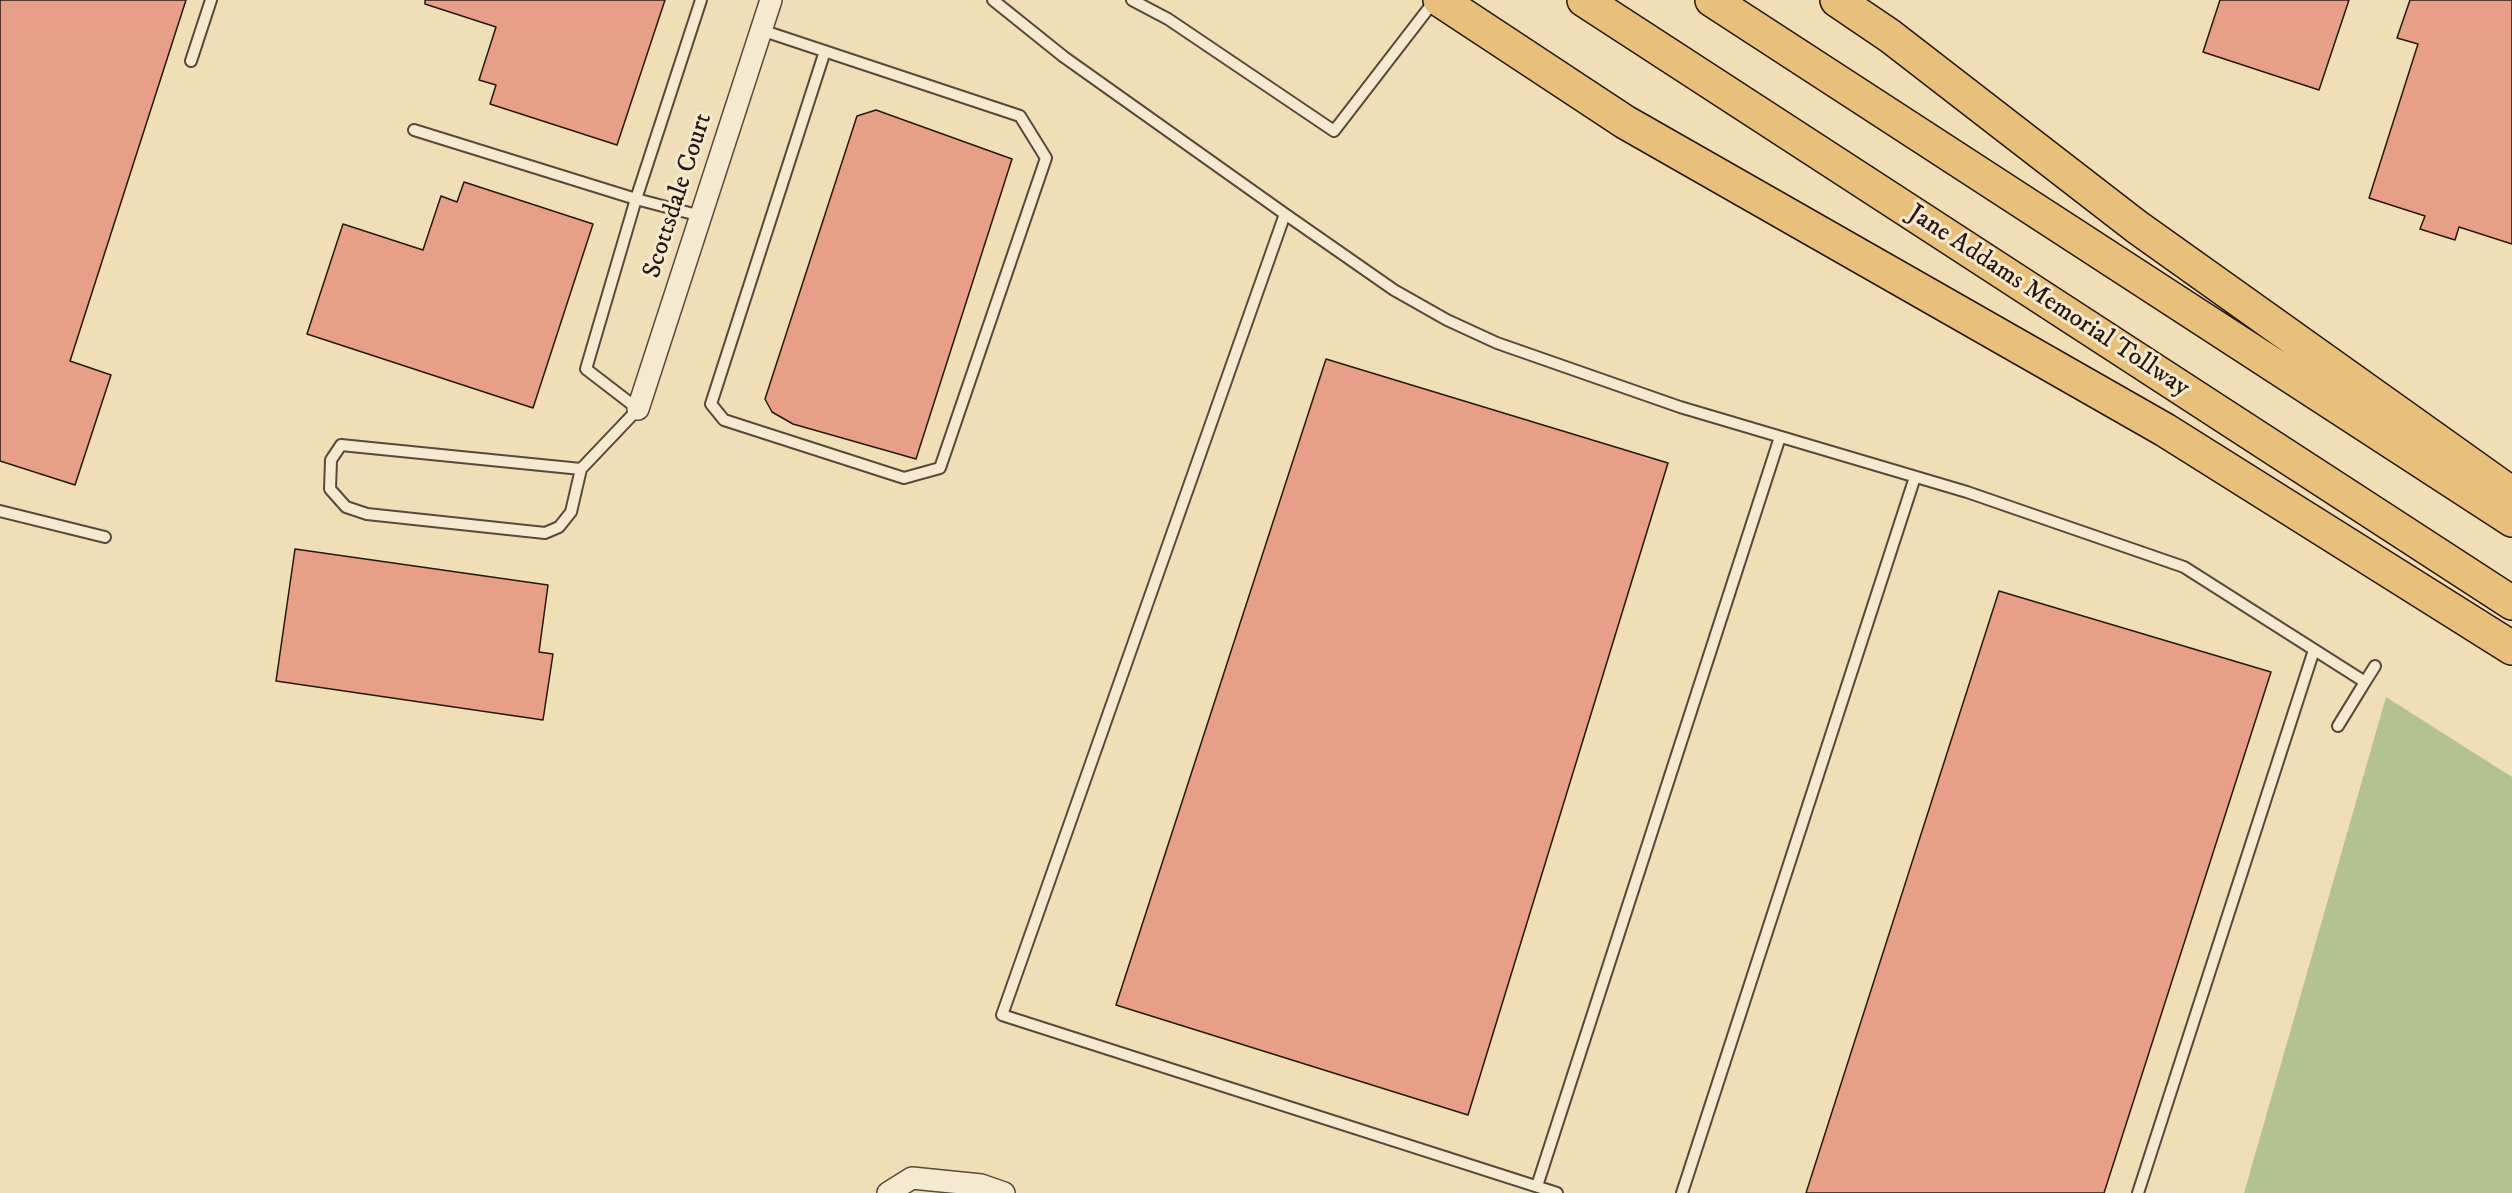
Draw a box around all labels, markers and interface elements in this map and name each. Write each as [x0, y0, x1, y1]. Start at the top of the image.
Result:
street label: Scottsdale Court [638, 110, 720, 282]
street label: Jane Addams Memorial Tollway [1901, 199, 2195, 405]

